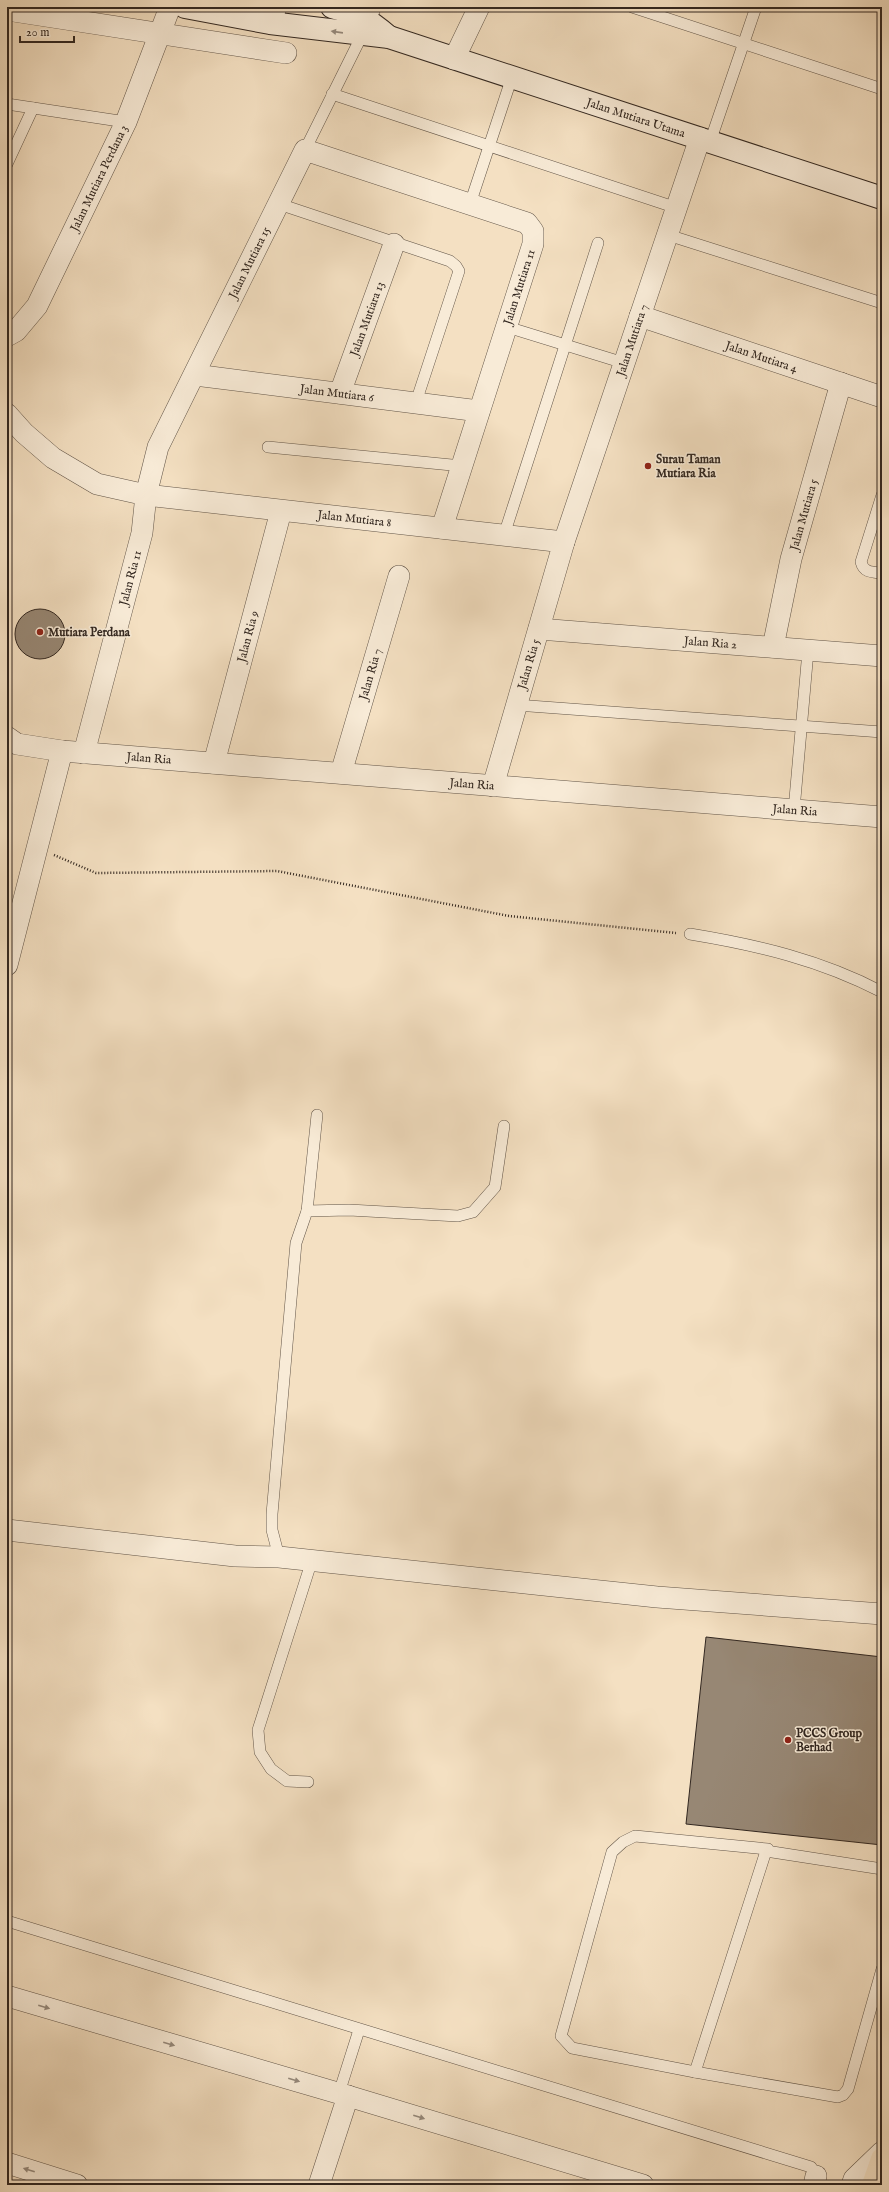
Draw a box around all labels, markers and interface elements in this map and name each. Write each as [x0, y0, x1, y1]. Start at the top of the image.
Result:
scale bar [20, 18, 74, 44]
text: 20 m [26, 25, 49, 40]
one-way arrow [330, 29, 343, 35]
street label: Jalan Mutiara Utama [582, 94, 688, 141]
street label: Jalan Mutiara Perdana 3 [66, 123, 131, 236]
street label: Jalan Mutiara 15 [225, 224, 274, 303]
street label: Jalan Mutiara 11 [500, 248, 540, 329]
street label: Jalan Mutiara 13 [346, 279, 388, 361]
street label: Jalan Mutiara 7 [613, 302, 651, 381]
street label: Jalan Mutiara 4 [721, 337, 799, 376]
street label: Jalan Mutiara 6 [297, 381, 376, 406]
place label: Surau Taman Mutiara Ria [656, 452, 721, 481]
marker: Surau Taman Mutiara Ria [643, 461, 653, 471]
street label: Jalan Mutiara 5 [786, 477, 822, 554]
street label: Jalan Mutiara 8 [315, 507, 392, 531]
street label: Jalan Ria 11 [116, 549, 145, 609]
street label: Jalan Ria 9 [234, 609, 262, 666]
place label: Mutiara Perdana [48, 625, 131, 640]
marker: Mutiara Perdana [35, 627, 45, 637]
street label: Jalan Ria 2 [681, 633, 738, 653]
street label: Jalan Ria 5 [514, 637, 544, 693]
street label: Jalan Ria 7 [355, 647, 385, 704]
street label: Jalan Ria [124, 749, 173, 768]
street label: Jalan Ria [447, 775, 496, 794]
street label: Jalan Ria [770, 801, 819, 820]
place label: PCCS Group Berhad [796, 1726, 862, 1755]
marker: PCCS Group Berhad [783, 1735, 793, 1745]
one-way arrow [39, 2004, 51, 2010]
one-way arrow [163, 2041, 175, 2047]
one-way arrow [288, 2077, 300, 2083]
one-way arrow [413, 2114, 425, 2120]
one-way arrow [22, 2167, 34, 2173]

